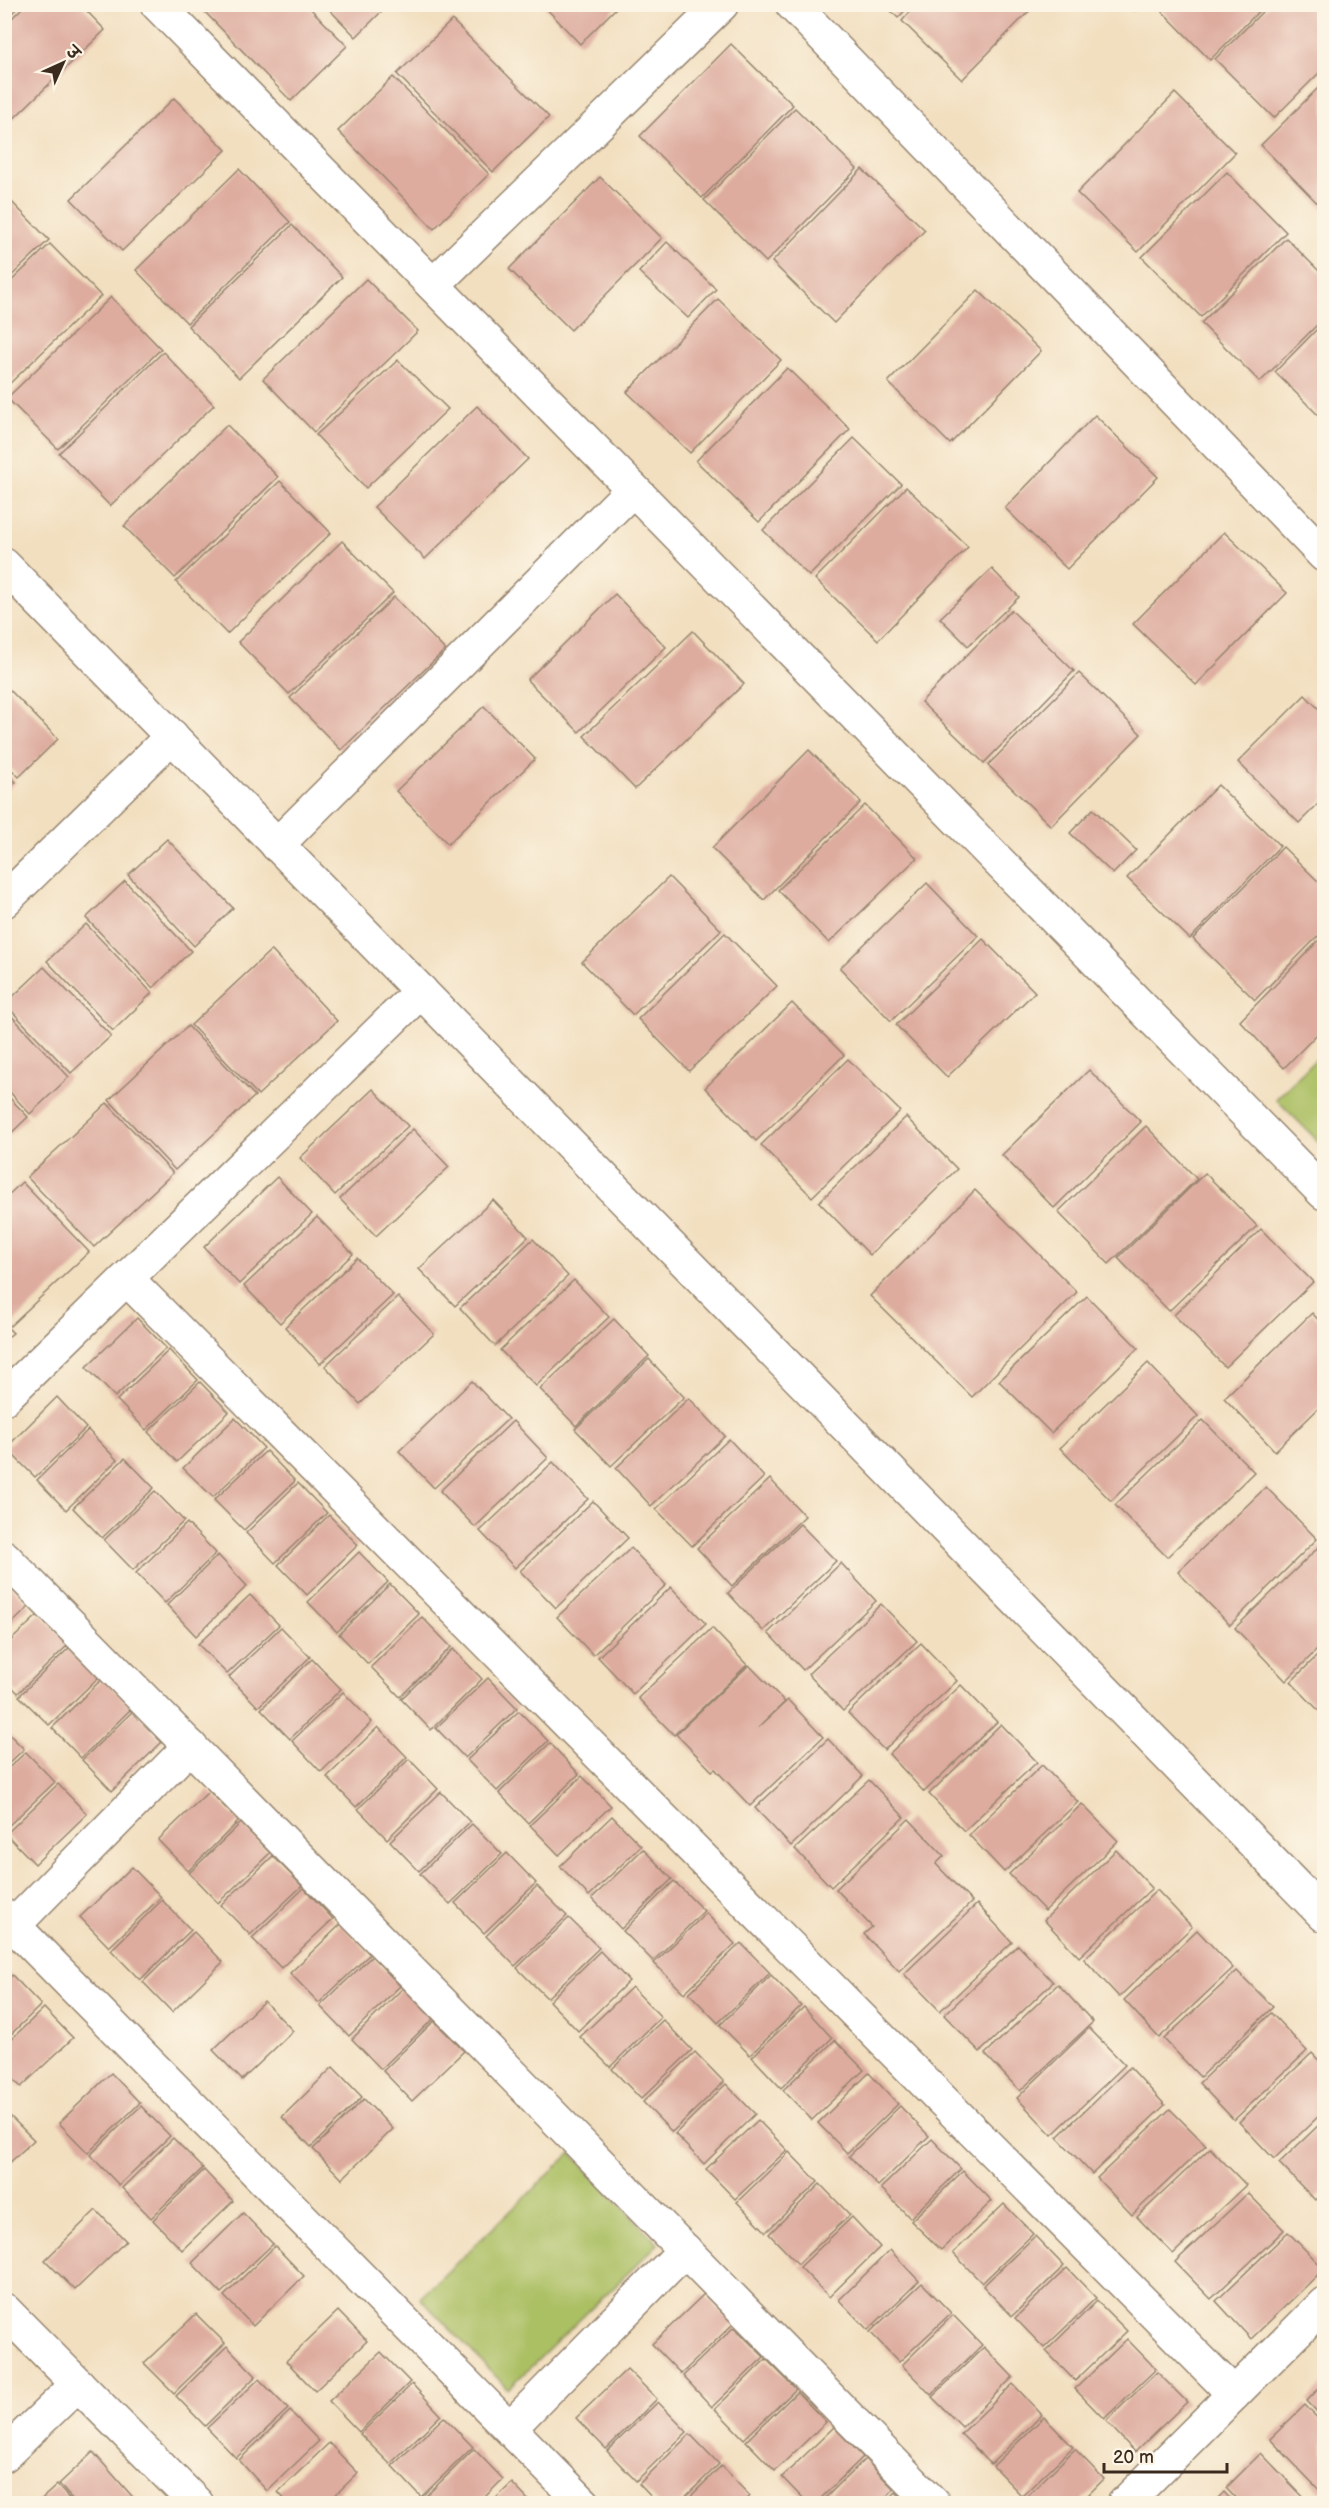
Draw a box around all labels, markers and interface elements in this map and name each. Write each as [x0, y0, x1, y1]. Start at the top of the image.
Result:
north arrow [33, 33, 93, 93]
text: उ [61, 42, 84, 65]
scale bar [1104, 2436, 1227, 2474]
text: 20 m [1113, 2447, 1154, 2468]

